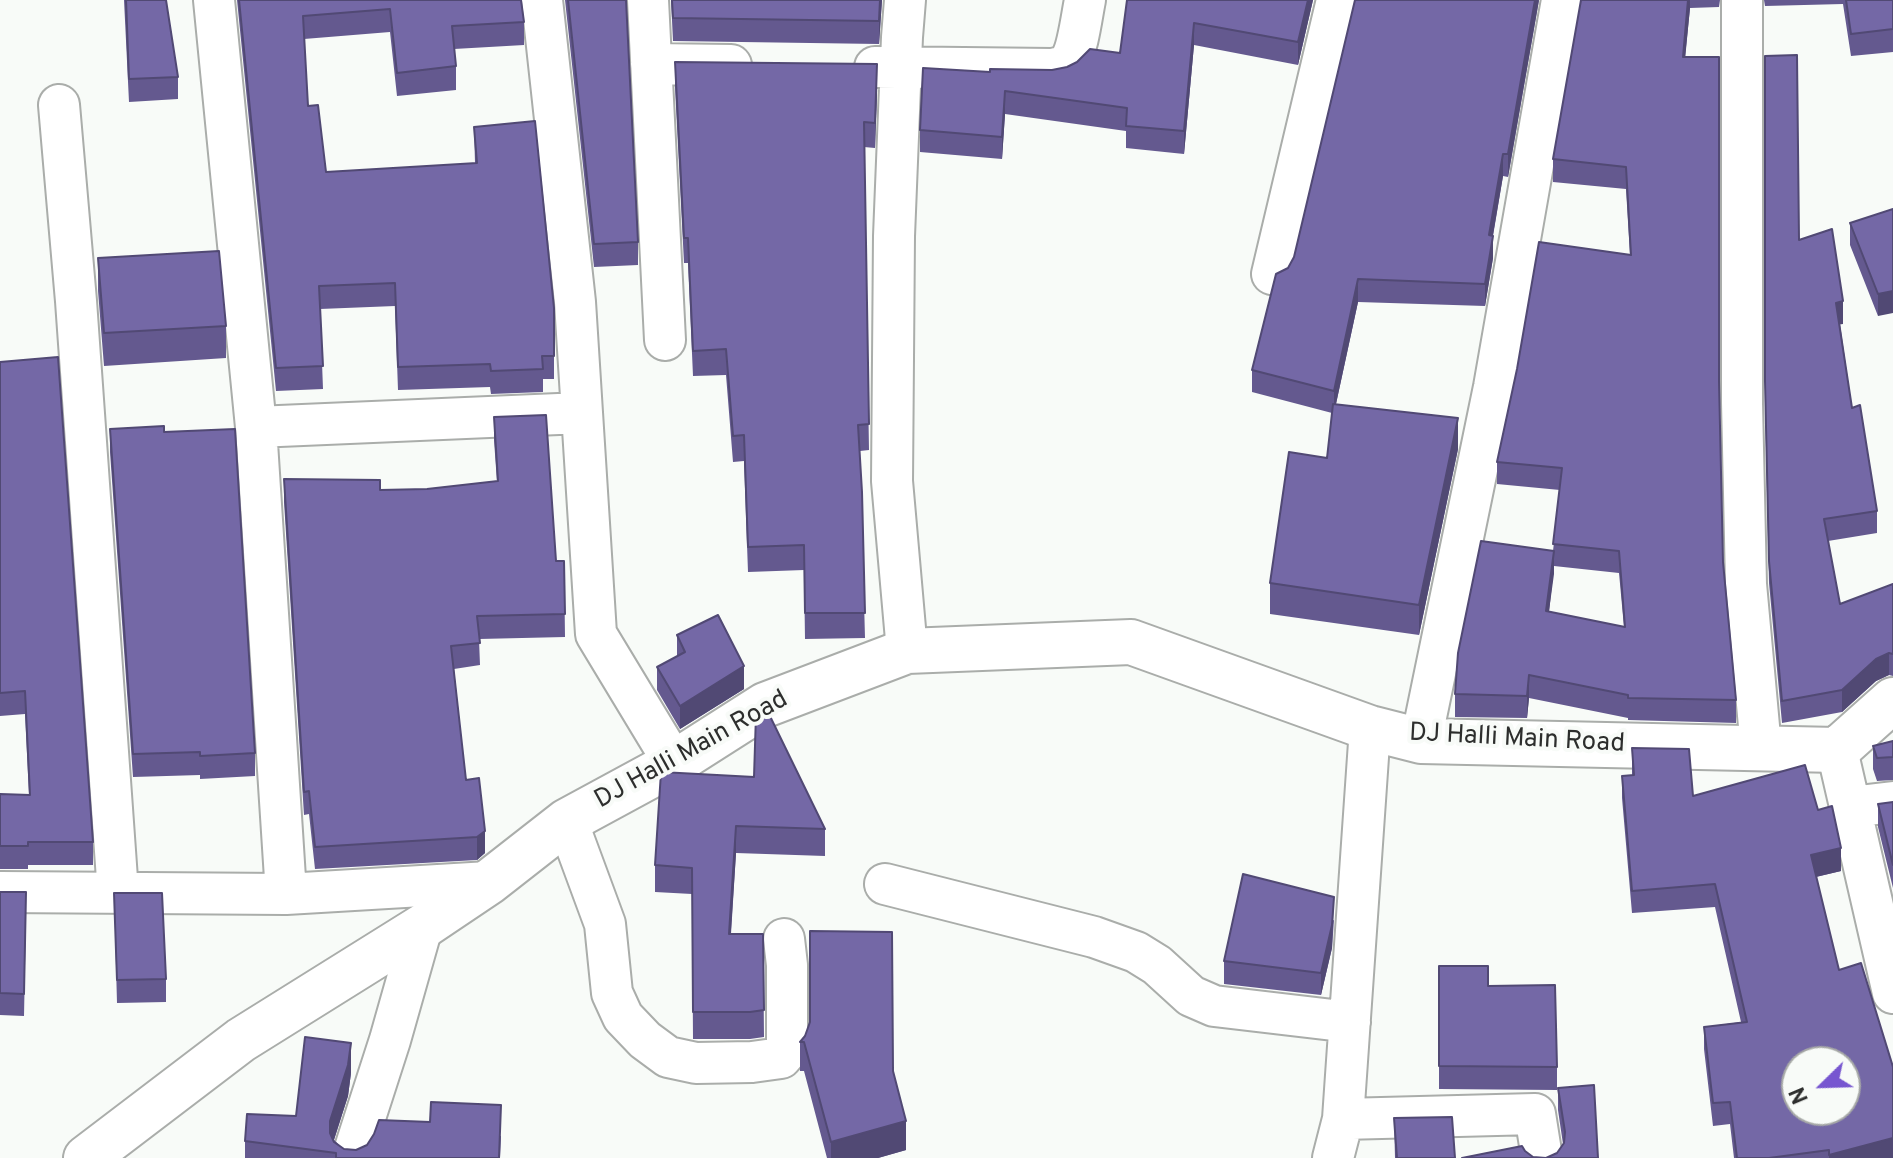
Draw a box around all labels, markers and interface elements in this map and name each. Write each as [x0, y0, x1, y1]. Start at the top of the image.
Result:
street label: DJ Halli Main Road [590, 685, 794, 817]
street label: DJ Halli Main Road [1408, 719, 1626, 761]
north arrow [1781, 1046, 1861, 1126]
text: N [1785, 1082, 1816, 1107]

